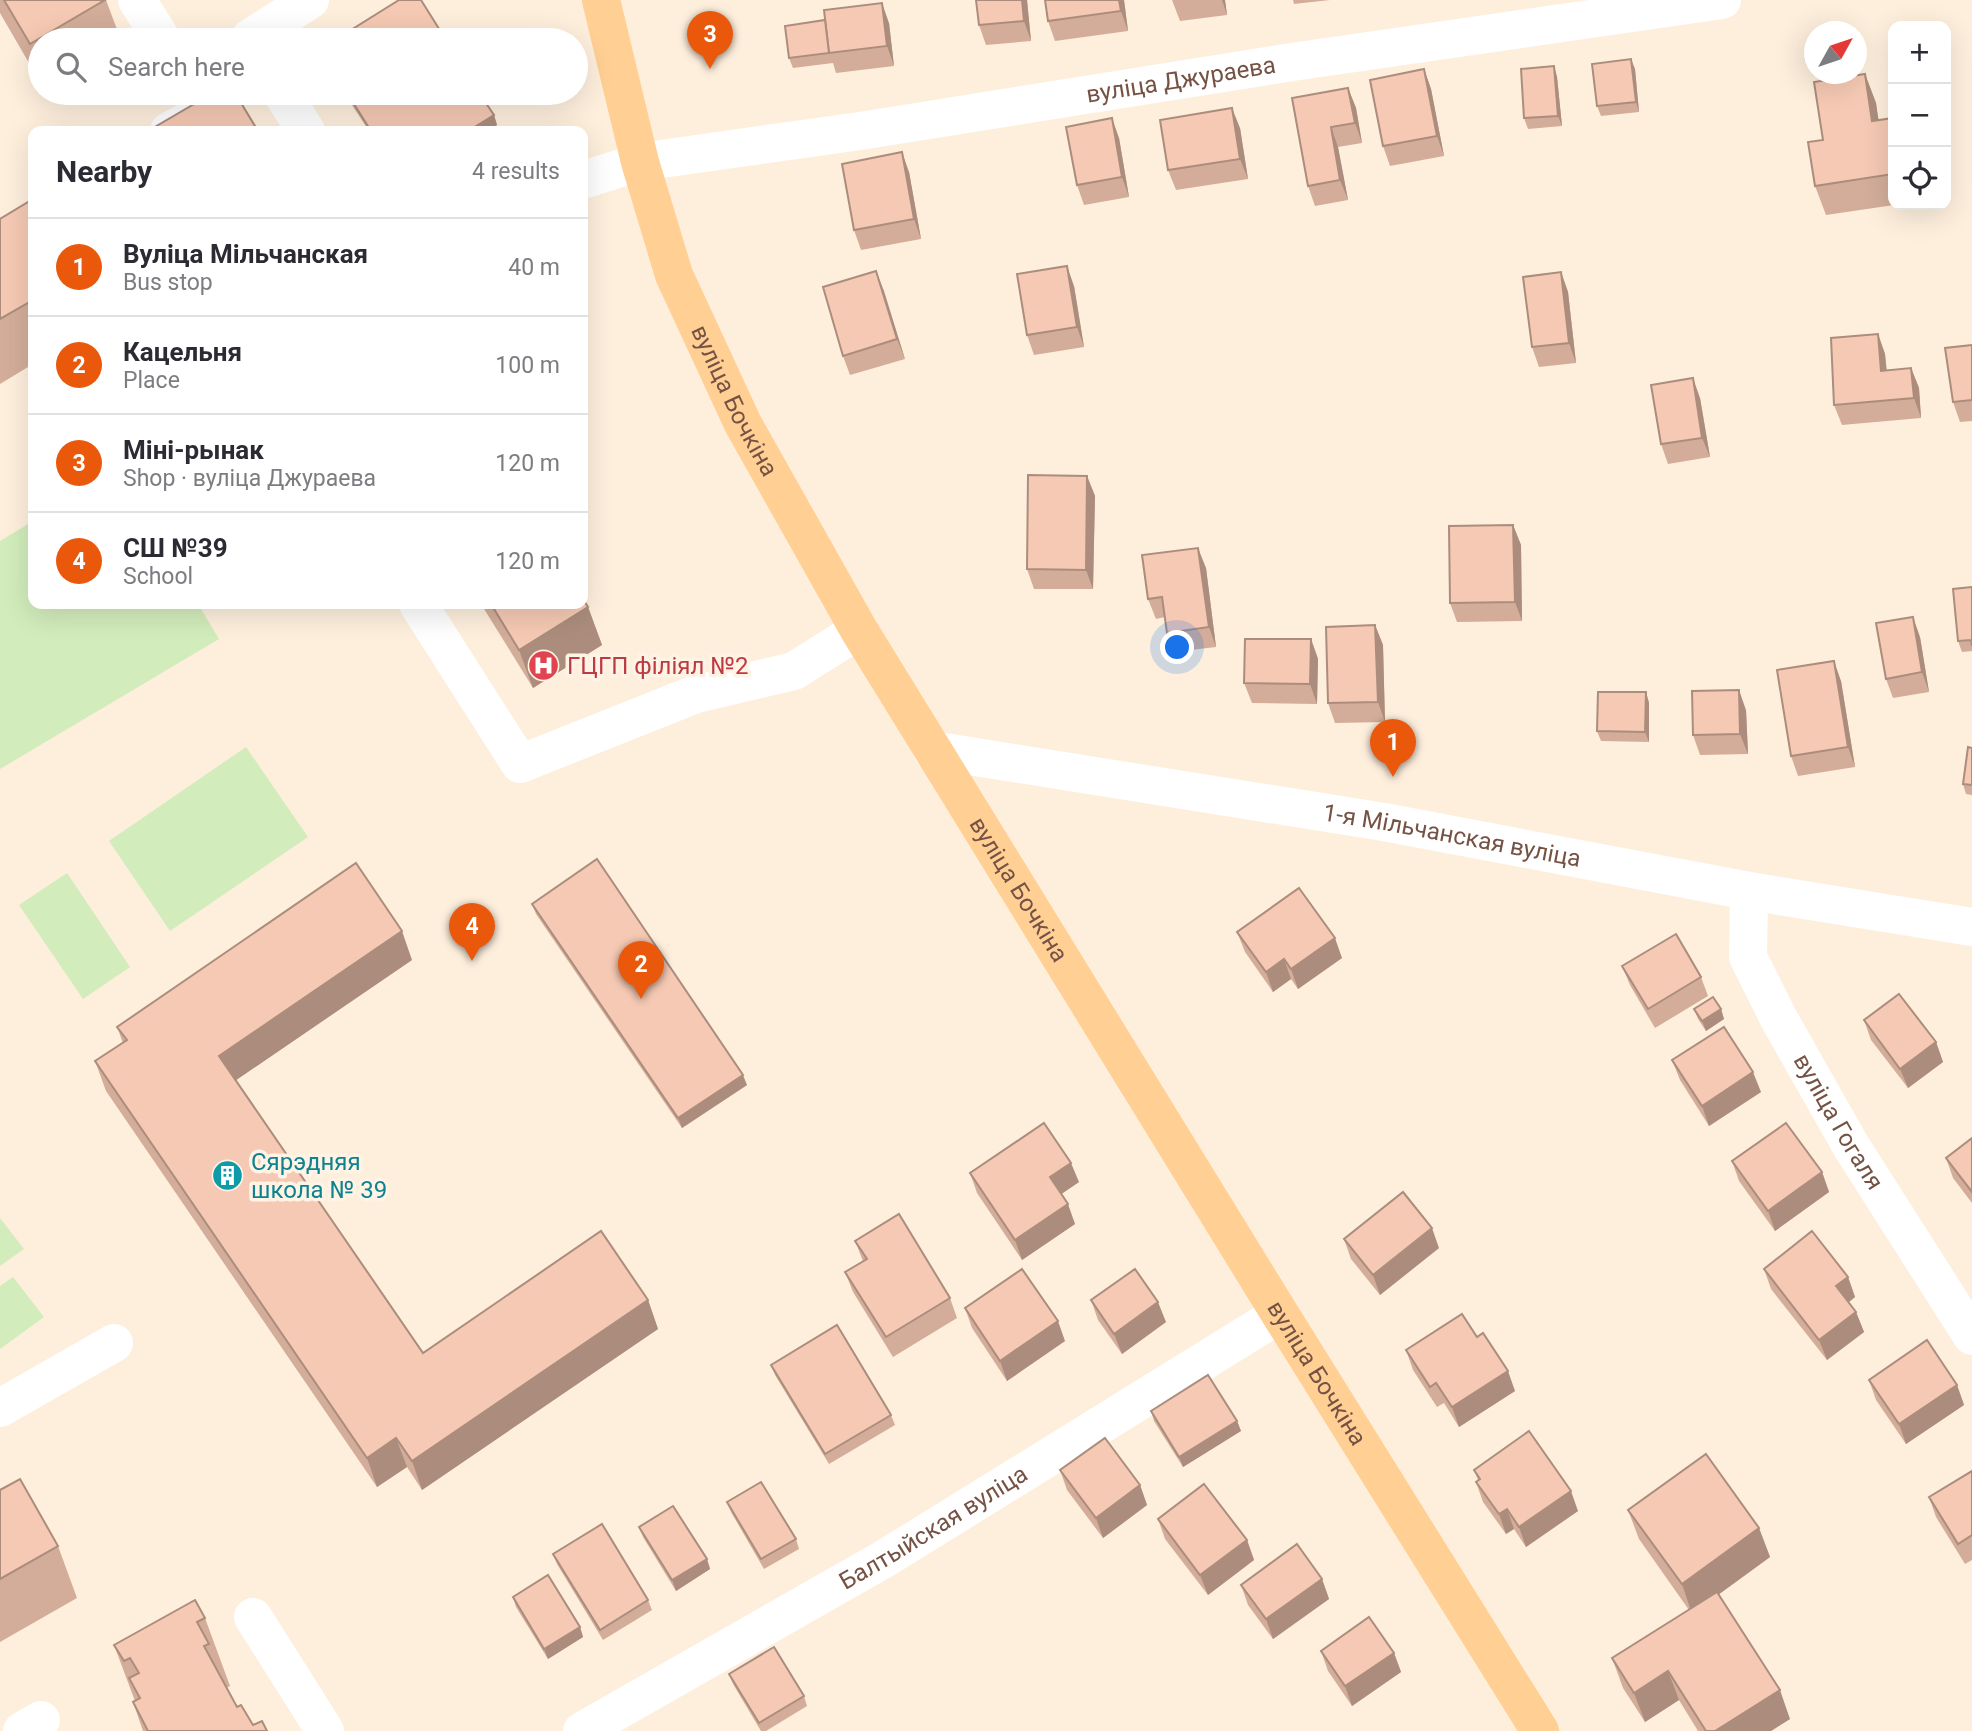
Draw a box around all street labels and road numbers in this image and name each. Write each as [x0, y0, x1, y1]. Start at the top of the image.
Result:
street label: вуліца Джураева [1084, 51, 1278, 109]
street label: вуліца Бочкіна [685, 321, 784, 481]
street label: 1-я Мільчанская вуліца [1321, 798, 1583, 873]
street label: вуліца Бочкіна [964, 812, 1074, 967]
street label: вуліца Гогаля [1788, 1049, 1889, 1195]
street label: вуліца Бочкіна [1261, 1296, 1372, 1450]
street label: Балтыйская вуліца [834, 1460, 1033, 1596]

